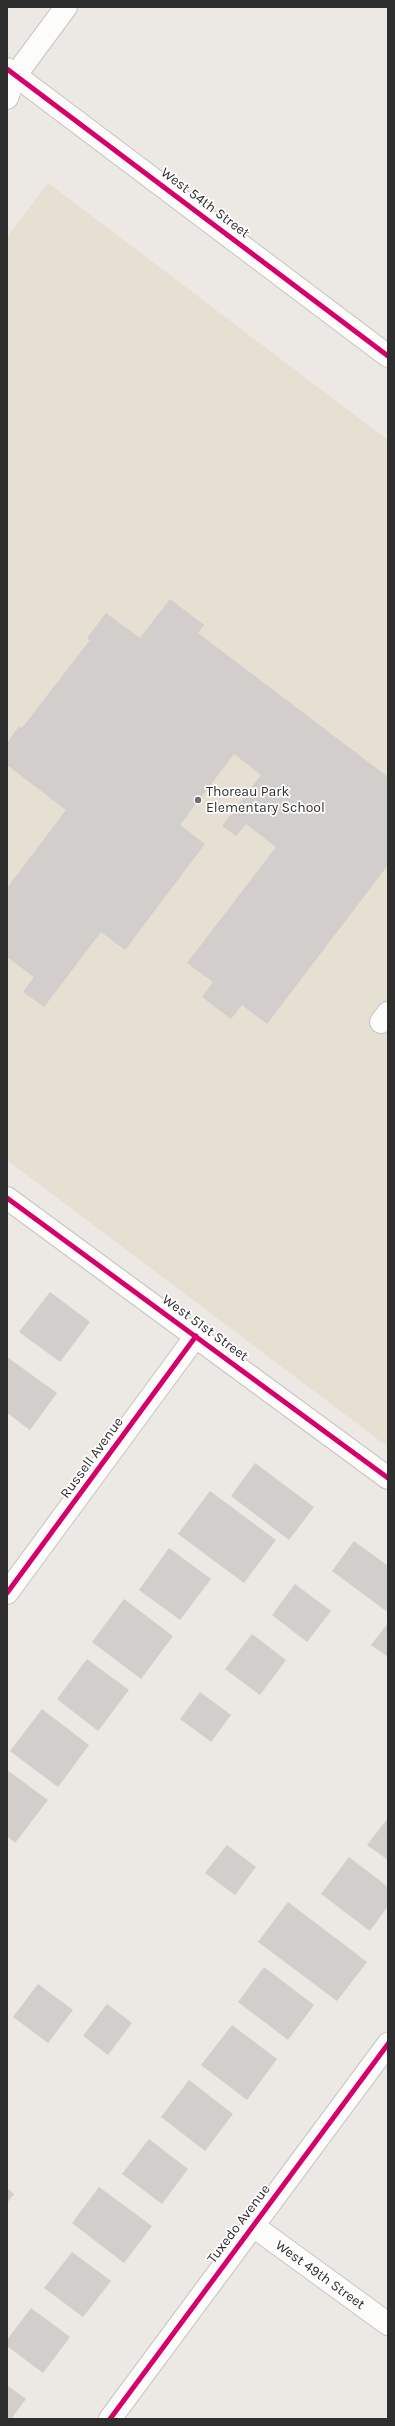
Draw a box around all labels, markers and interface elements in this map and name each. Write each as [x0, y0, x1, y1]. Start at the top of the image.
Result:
street label: West 54th Street [157, 164, 253, 242]
place label: Thoreau Park Elementary School [206, 784, 325, 816]
marker: Thoreau Park Elementary School [193, 795, 203, 805]
street label: West 51st Street [159, 1291, 251, 1365]
street label: Russell Avenue [57, 1414, 127, 1502]
street label: Tuxedo Avenue [204, 2181, 274, 2267]
street label: West 49th Street [272, 2237, 368, 2313]

